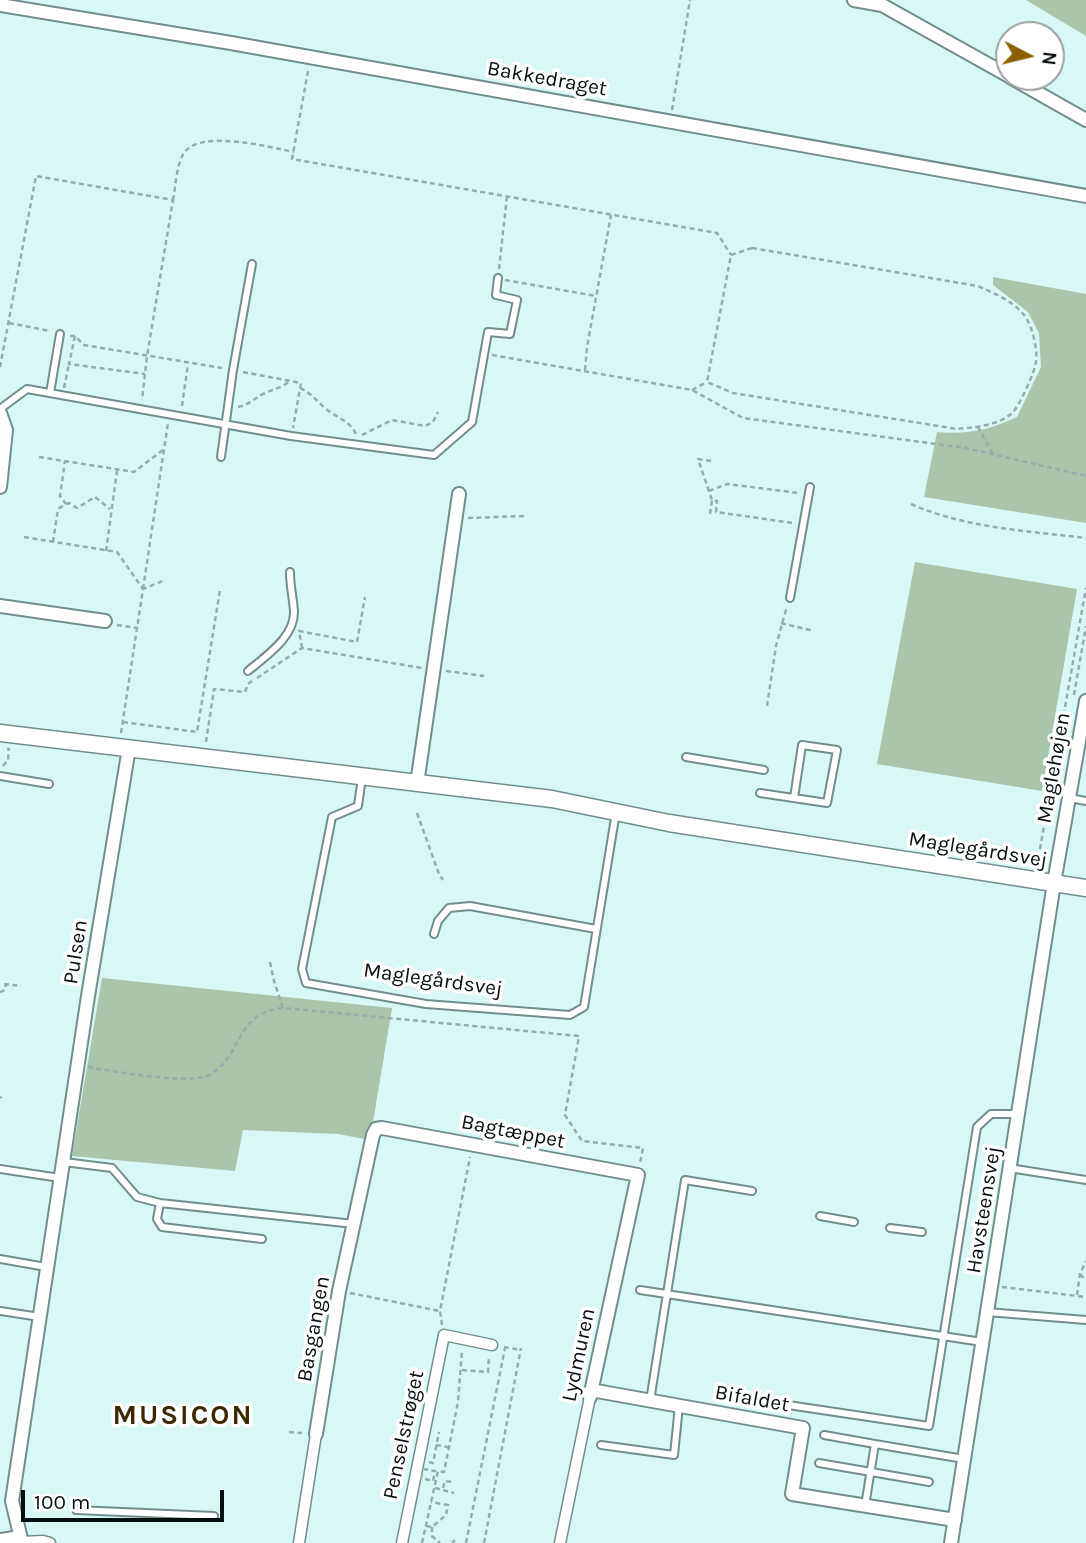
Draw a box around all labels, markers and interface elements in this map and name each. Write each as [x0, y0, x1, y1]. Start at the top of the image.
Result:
north arrow [995, 21, 1065, 91]
text: N [1037, 50, 1061, 66]
street label: Bakkedraget [485, 56, 609, 102]
street label: Maglehøjen [1032, 711, 1076, 825]
street label: Maglegårdsvej [907, 827, 1049, 873]
street label: Pulsen [58, 918, 94, 986]
street label: Maglegårdsvej [362, 958, 504, 1002]
street label: Bagtæppet [459, 1110, 567, 1154]
street label: Havsteensvej [962, 1145, 1006, 1275]
street label: Basgangen [292, 1274, 336, 1384]
street label: Lydmuren [557, 1306, 601, 1404]
street label: Penselstrøget [378, 1368, 430, 1502]
street label: Bifaldet [713, 1380, 791, 1418]
district label: MUSICON [113, 1399, 253, 1433]
scale bar [24, 1476, 228, 1520]
text: 100 m [34, 1490, 91, 1514]

